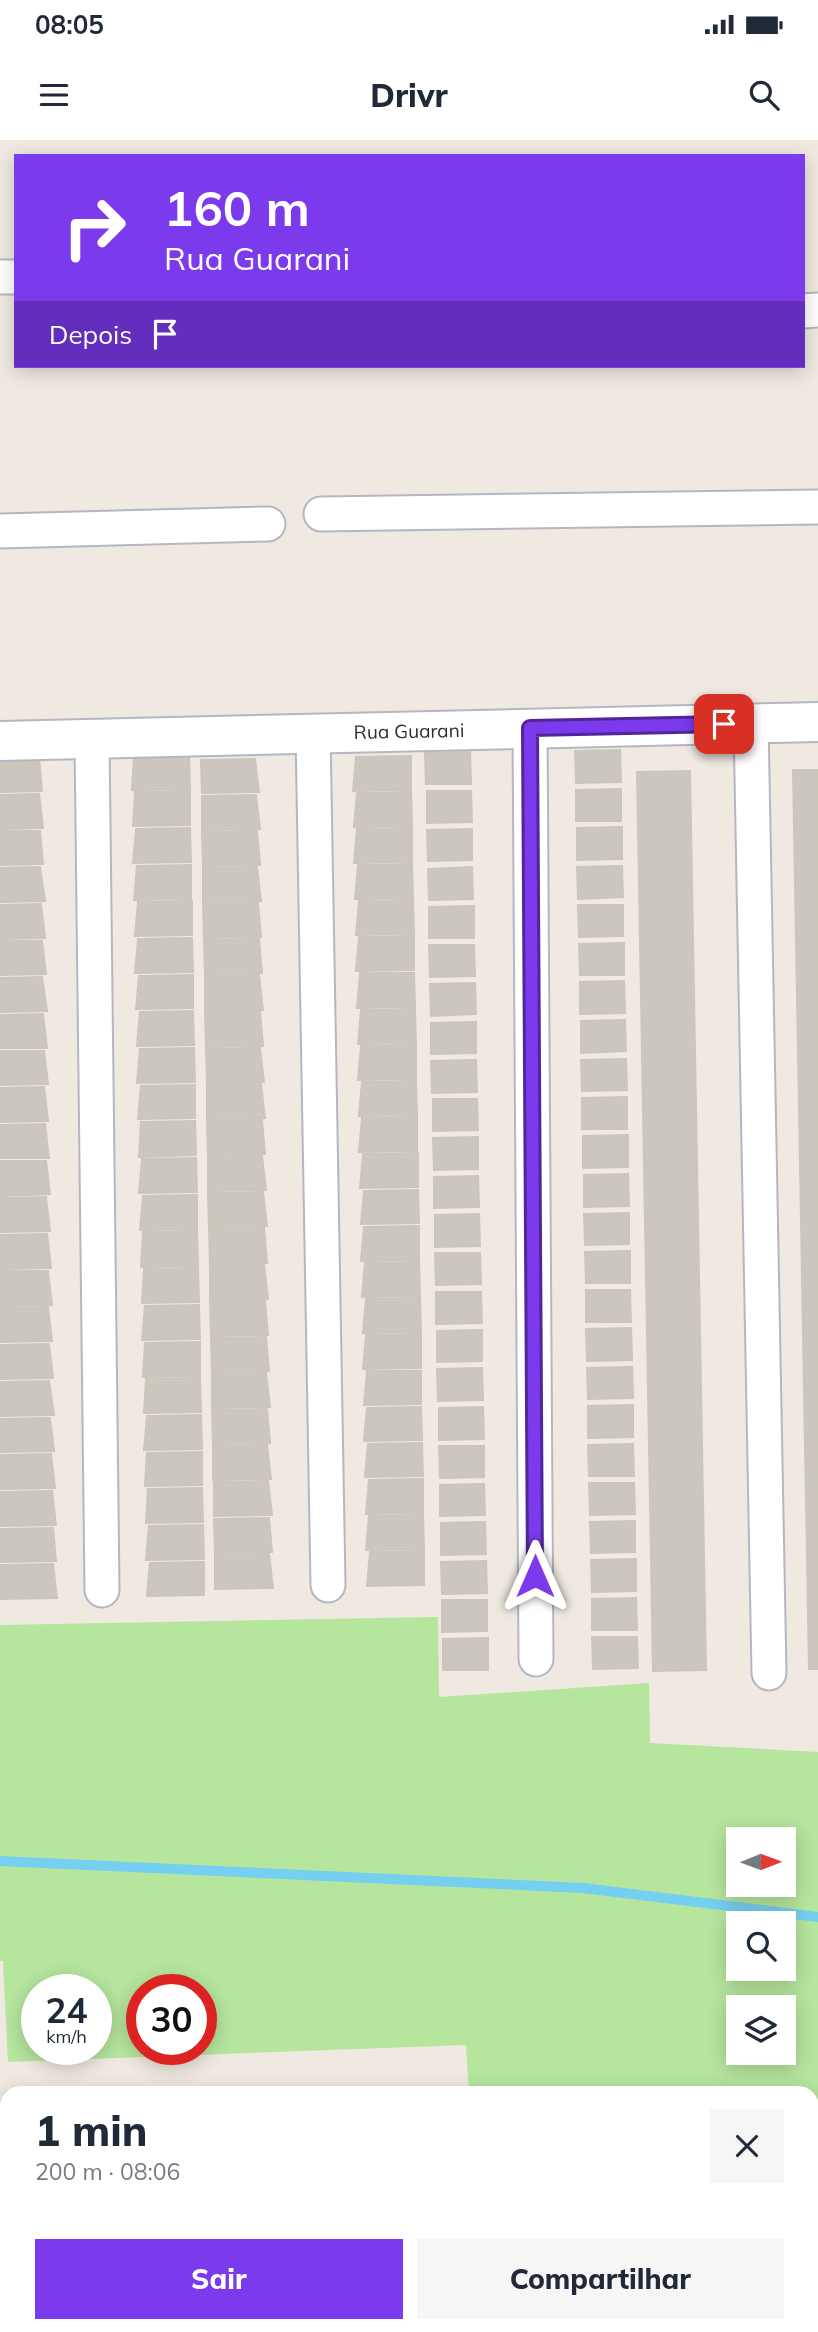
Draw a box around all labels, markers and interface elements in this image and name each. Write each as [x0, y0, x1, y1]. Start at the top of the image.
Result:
text: 08:05 [35, 8, 104, 41]
text: Drivr [370, 75, 448, 115]
icon: menu [35, 76, 73, 114]
icon: search [745, 76, 783, 114]
text: 160 m [164, 177, 310, 238]
icon: right [49, 182, 140, 273]
text: Rua Guarani [164, 238, 350, 278]
icon: arrive [146, 315, 184, 353]
text: Depois [49, 318, 132, 351]
pin [694, 694, 754, 754]
icon: arrive [705, 705, 743, 743]
street label: Rua Guarani [354, 718, 464, 744]
position arrow [498, 1539, 572, 1613]
north arrow [726, 1827, 796, 1897]
map controls [726, 1827, 796, 2065]
button: search [726, 1911, 796, 1981]
speed limit sign: 30 [126, 1974, 217, 2065]
text: 24 [45, 1988, 88, 2032]
button: layers [726, 1995, 796, 2065]
text: km/h [46, 2025, 87, 2048]
text: 1 min [35, 2104, 148, 2157]
button: close [710, 2109, 784, 2183]
text: 200 m · 08:06 [35, 2157, 180, 2186]
button: Sair [35, 2239, 403, 2319]
button: Compartilhar [417, 2239, 784, 2319]

